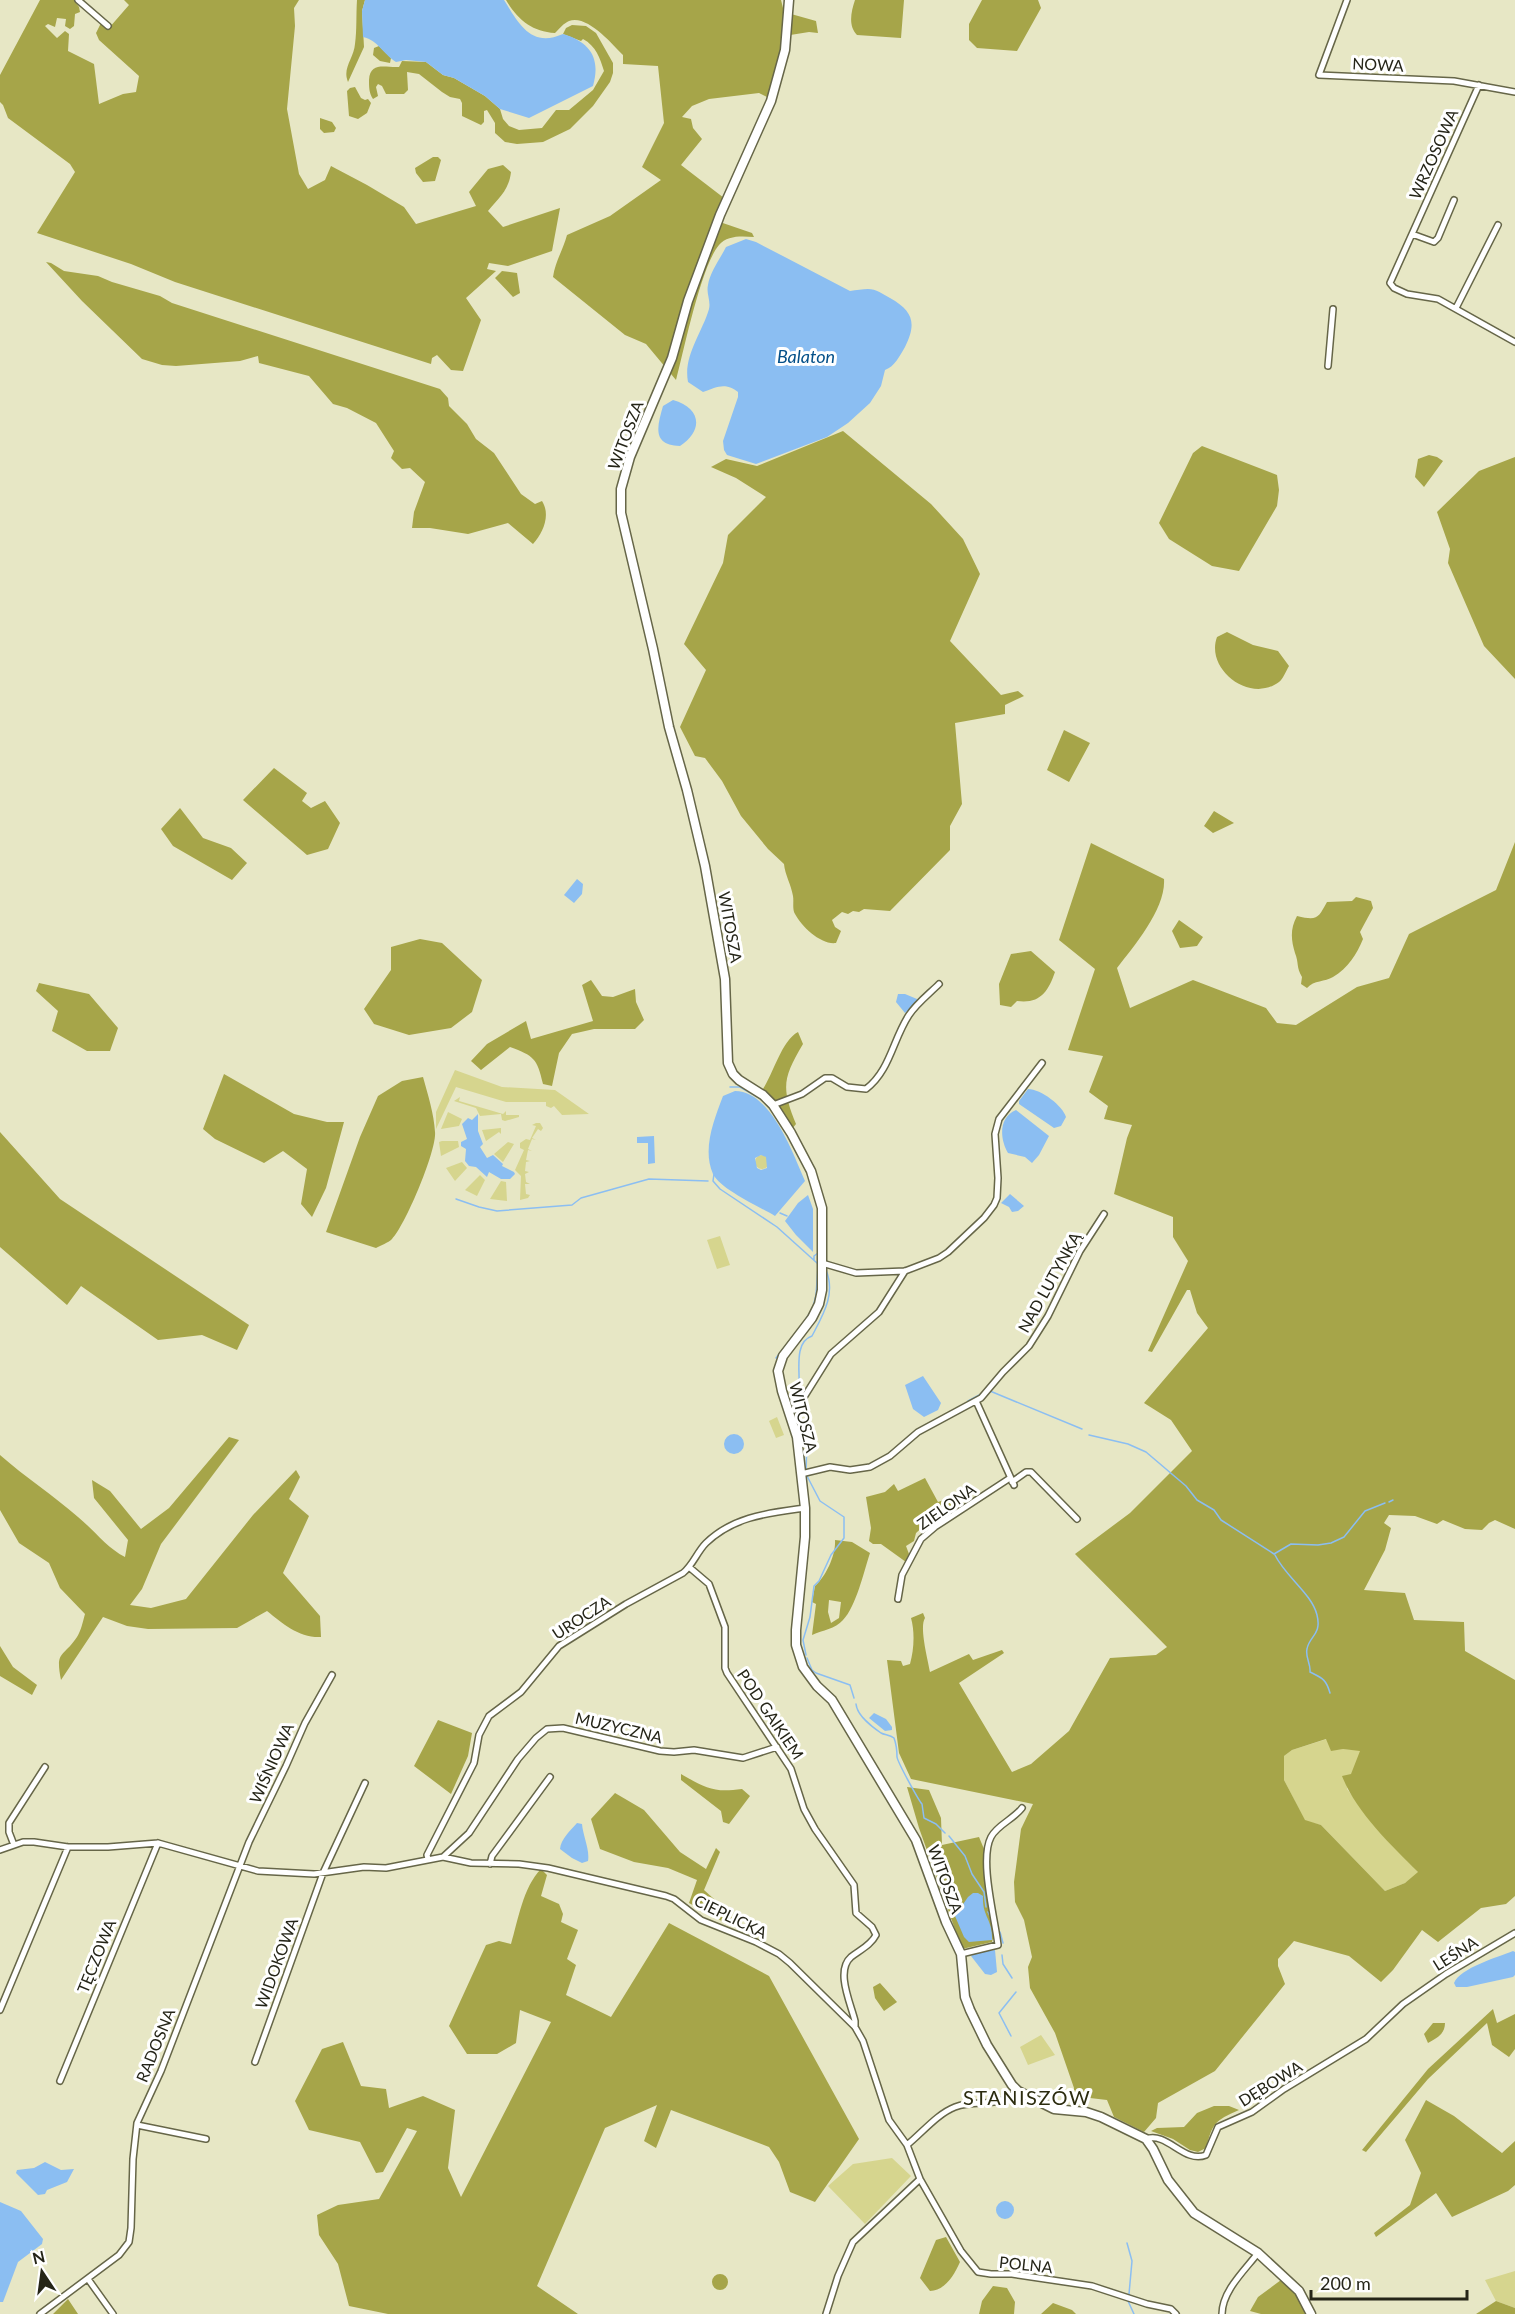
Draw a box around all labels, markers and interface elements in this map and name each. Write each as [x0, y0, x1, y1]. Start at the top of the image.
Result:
street label: NOWA [1352, 53, 1404, 75]
street label: WRZOSOWA [1405, 106, 1461, 202]
water label: Balaton [777, 345, 835, 367]
street label: WITOSZA [603, 398, 647, 472]
street label: WITOSZA [715, 890, 747, 964]
street label: NAD LUTYNKĄ [1014, 1227, 1085, 1336]
street label: WITOSZA [786, 1380, 822, 1454]
street label: ZIELONA [913, 1479, 979, 1533]
street label: UROCZA [548, 1591, 614, 1643]
street label: POD GAIKIEM [734, 1665, 808, 1763]
street label: MUZYCZNA [574, 1708, 665, 1746]
street label: WIŚNIOWA [245, 1720, 297, 1806]
street label: WITOSZA [925, 1842, 967, 1916]
street label: CIEPLICKA [691, 1890, 771, 1942]
street label: WIDOKOWA [251, 1915, 301, 2011]
street label: TĘCZOWA [73, 1916, 119, 1996]
street label: LEŚNA [1429, 1932, 1481, 1974]
street label: RADOSNA [132, 2005, 178, 2085]
street label: DĘBOWA [1235, 2056, 1305, 2110]
district label: STANISZÓW [963, 2085, 1091, 2109]
north arrow [12, 2242, 72, 2302]
text: N [30, 2246, 47, 2268]
street label: POLNA [998, 2252, 1054, 2276]
scale bar [1311, 2263, 1467, 2301]
text: 200 m [1320, 2272, 1371, 2294]

